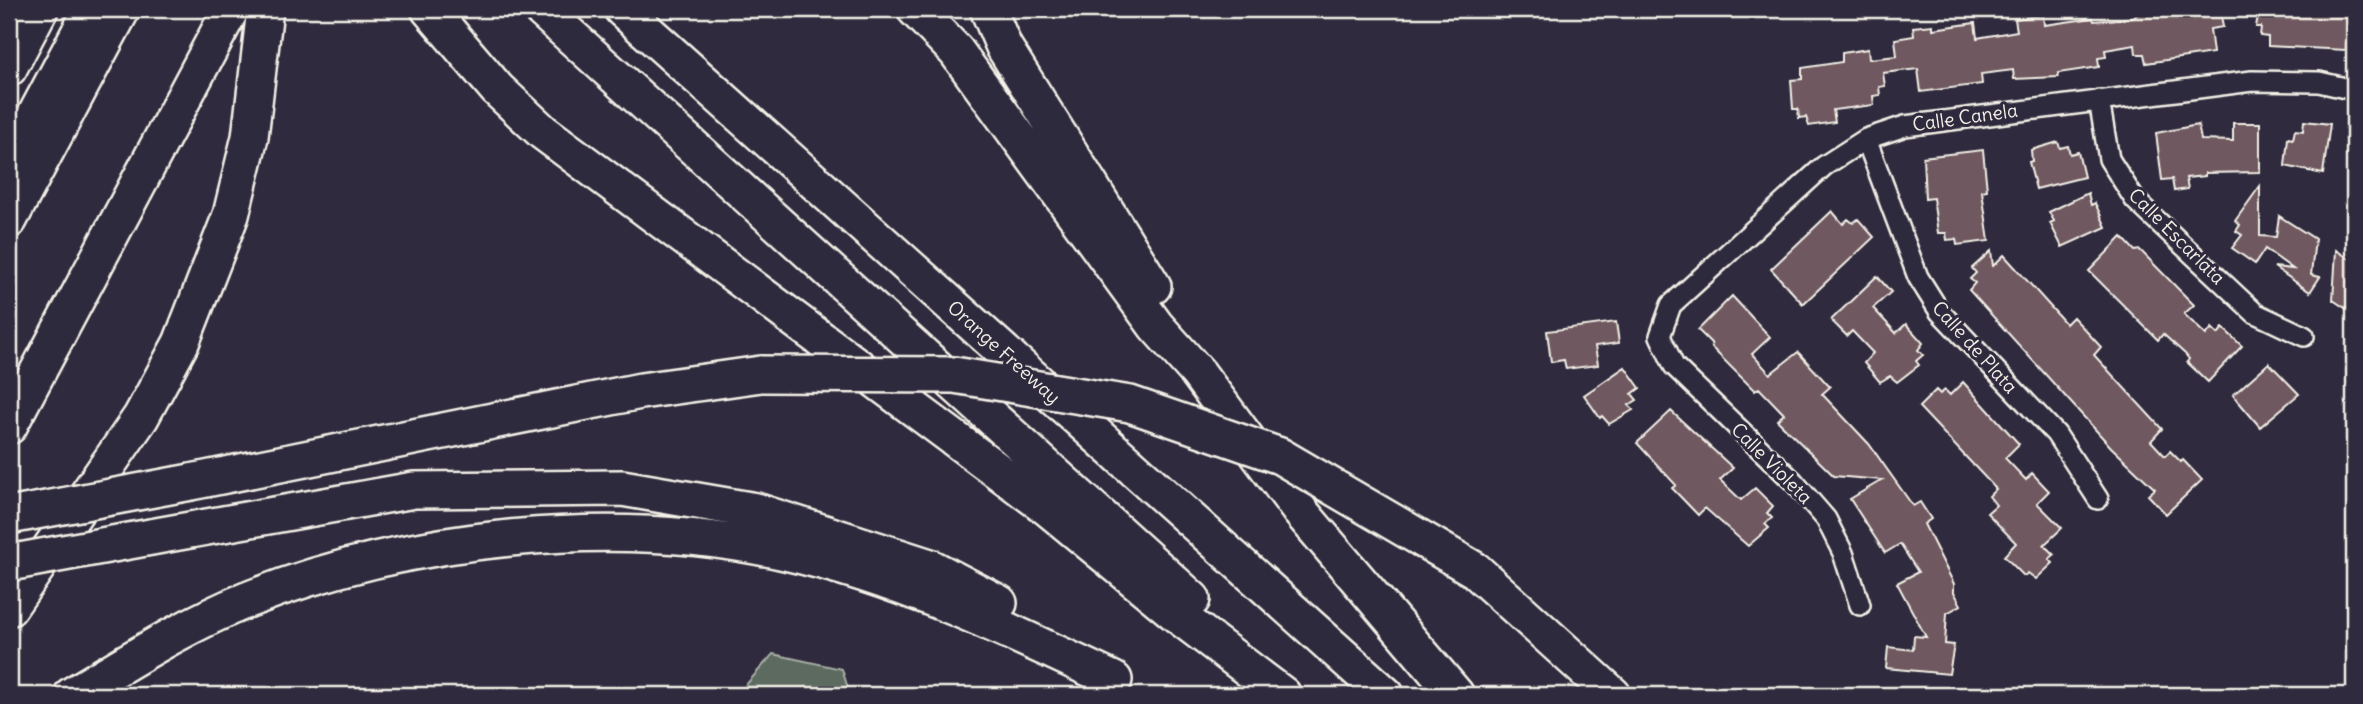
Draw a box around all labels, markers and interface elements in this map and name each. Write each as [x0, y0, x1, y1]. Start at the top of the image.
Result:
street label: Calle Canela [1911, 98, 2019, 136]
street label: Calle Escarlata [2124, 183, 2230, 289]
street label: Orange Freeway [943, 295, 1065, 409]
street label: Calle de Plata [1927, 296, 2023, 398]
street label: Calle Violeta [1726, 417, 1818, 509]

